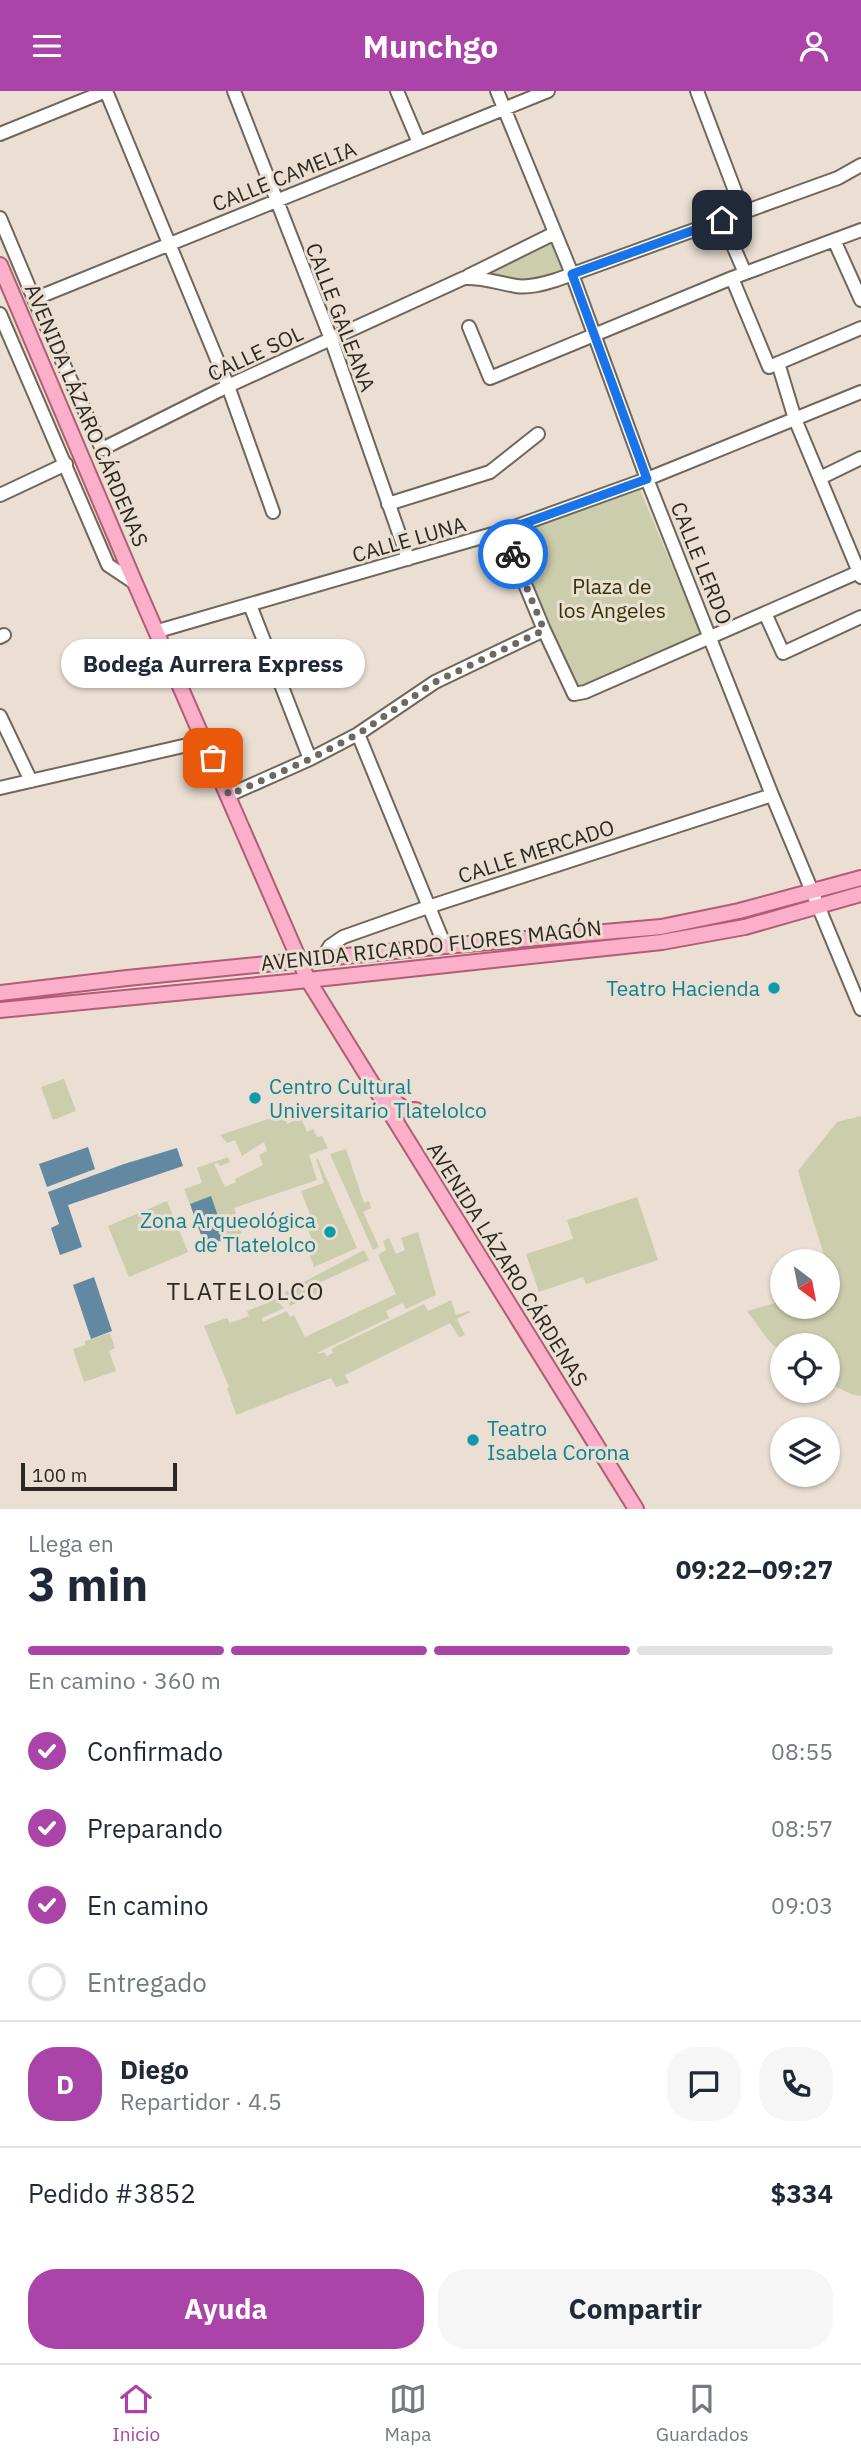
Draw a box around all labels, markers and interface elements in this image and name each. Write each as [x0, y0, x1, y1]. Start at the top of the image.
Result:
text: Munchgo [363, 25, 498, 67]
icon: menu [28, 27, 66, 65]
icon: person [795, 27, 833, 65]
street label: CALLE CAMELIA [208, 134, 360, 218]
pin [692, 190, 752, 250]
icon: home [703, 201, 741, 239]
street label: CALLE GALEANA [300, 239, 382, 395]
street label: AVENIDA LÁZARO CÁRDENAS [19, 279, 155, 551]
street label: CALLE SOL [203, 319, 307, 387]
street label: CALLE LERDO [665, 498, 739, 628]
street label: CALLE LUNA [349, 509, 469, 569]
courier [478, 519, 548, 589]
icon: bike [494, 535, 532, 573]
park label: Plaza de los Angeles [558, 572, 666, 624]
callout: Bodega Aurrera Express [61, 639, 365, 688]
text: Bodega Aurrera Express [83, 648, 343, 678]
pin [183, 728, 243, 788]
icon: bag [194, 739, 232, 777]
street label: CALLE MERCADO [454, 813, 618, 889]
street label: AVENIDA RICARDO FLORES MAGÓN [259, 913, 603, 977]
place label: Teatro Hacienda [606, 974, 760, 1002]
marker: Teatro Hacienda [766, 980, 782, 996]
place label: Centro Cultural Universitario Tlatelolco [269, 1072, 487, 1124]
marker: Centro Cultural Universitario Tlatelolco [247, 1090, 263, 1106]
street label: AVENIDA LÁZARO CÁRDENAS [421, 1137, 595, 1391]
place label: Zona Arqueológica de Tlatelolco [140, 1206, 316, 1258]
marker: Zona Arqueológica de Tlatelolco [322, 1224, 338, 1240]
north arrow [770, 1249, 840, 1319]
map controls [770, 1249, 840, 1487]
district label: TLATELOLCO [167, 1275, 325, 1307]
button: locate [770, 1333, 840, 1403]
place label: Teatro Isabela Corona [487, 1414, 630, 1466]
button: layers [770, 1417, 840, 1487]
marker: Teatro Isabela Corona [465, 1432, 481, 1448]
scale bar [21, 1460, 177, 1492]
text: 100 m [32, 1463, 87, 1487]
text: Llega en [28, 1528, 114, 1558]
text: 09:22–09:27 [676, 1552, 833, 1586]
text: 3 min [28, 1554, 148, 1614]
text: En camino · 360 m [28, 1665, 221, 1695]
icon: check [28, 1732, 66, 1770]
text: Confirmado [87, 1734, 223, 1768]
text: 08:55 [771, 1736, 833, 1766]
icon: check [28, 1809, 66, 1847]
text: Preparando [87, 1811, 223, 1845]
text: 08:57 [771, 1813, 833, 1843]
icon: check [28, 1886, 66, 1924]
text: En camino [87, 1888, 209, 1922]
text: 09:03 [771, 1890, 833, 1920]
text: Entregado [87, 1965, 207, 1999]
button: chat [667, 2047, 741, 2121]
button: phone [759, 2047, 833, 2121]
text: Diego [120, 2052, 189, 2086]
text: D [56, 2067, 74, 2101]
text: Repartidor · 4.5 [120, 2086, 282, 2116]
text: Pedido #3852 [28, 2176, 196, 2210]
text: $334 [771, 2176, 833, 2210]
button: Ayuda [28, 2269, 424, 2349]
button: Compartir [438, 2269, 833, 2349]
tab: Inicio [112, 2380, 160, 2446]
tab: Mapa [385, 2380, 431, 2446]
tab: Guardados [656, 2380, 749, 2446]

